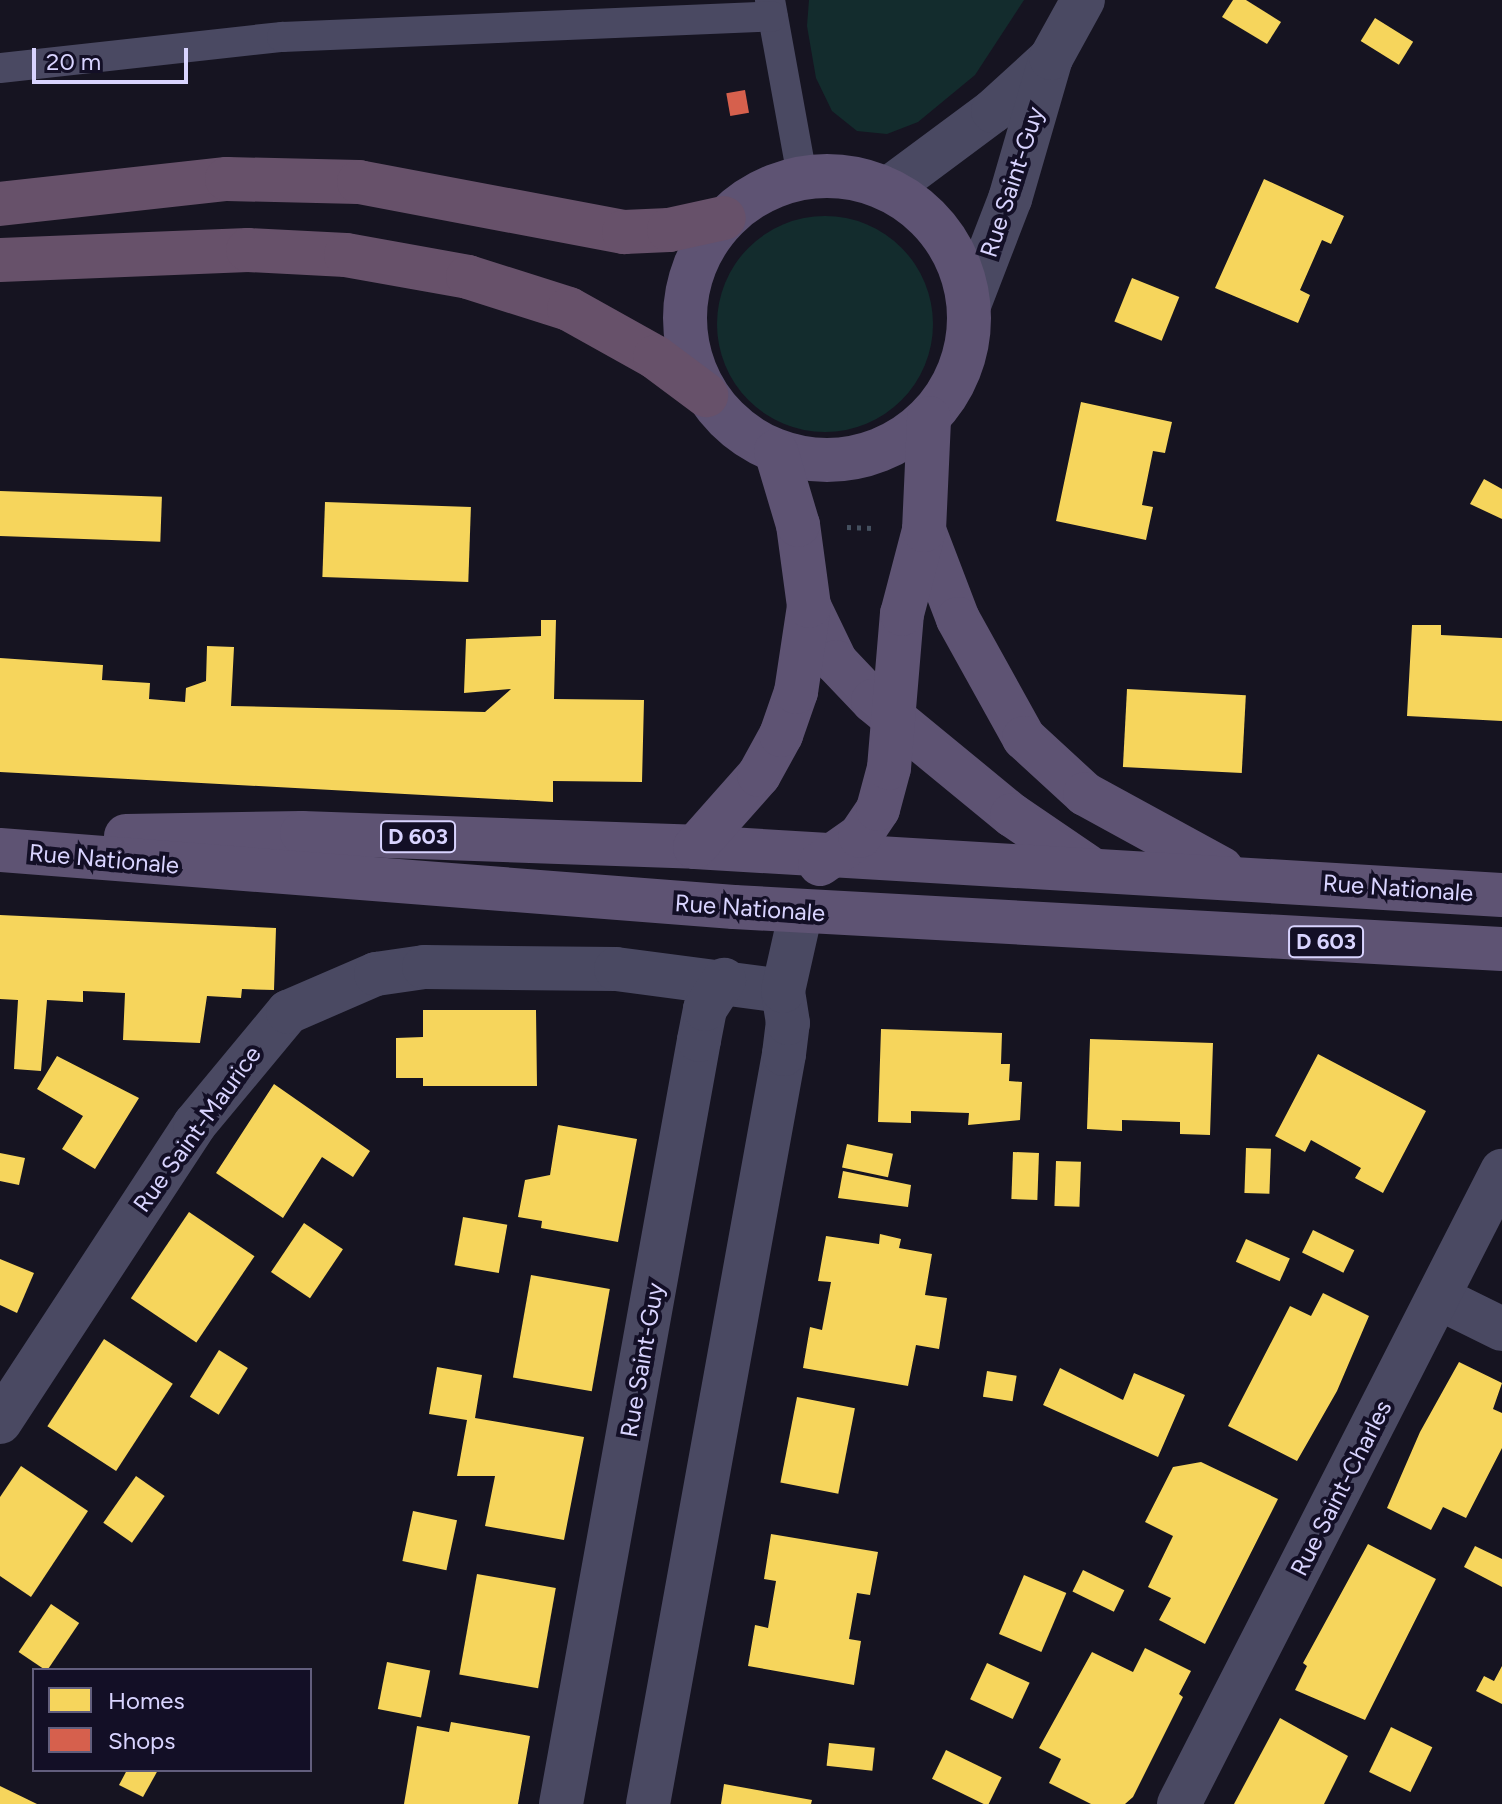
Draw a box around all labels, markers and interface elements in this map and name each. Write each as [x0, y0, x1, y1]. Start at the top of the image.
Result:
scale bar [36, 32, 192, 82]
text: 20 m [46, 47, 101, 76]
street label: Rue Saint-Guy [974, 103, 1050, 261]
road number: D 603 [380, 819, 456, 855]
street label: Rue Nationale [28, 838, 180, 880]
street label: Rue Nationale [1322, 868, 1474, 908]
street label: Rue Nationale [674, 888, 826, 928]
road number: D 603 [1288, 924, 1364, 960]
street label: Rue Saint-Maurice [127, 1040, 267, 1218]
street label: Rue Saint-Guy [614, 1280, 670, 1440]
street label: Rue Saint-Charles [1284, 1395, 1398, 1581]
legend [32, 1668, 312, 1772]
text: Homes [108, 1686, 185, 1715]
text: Shops [108, 1726, 175, 1755]

